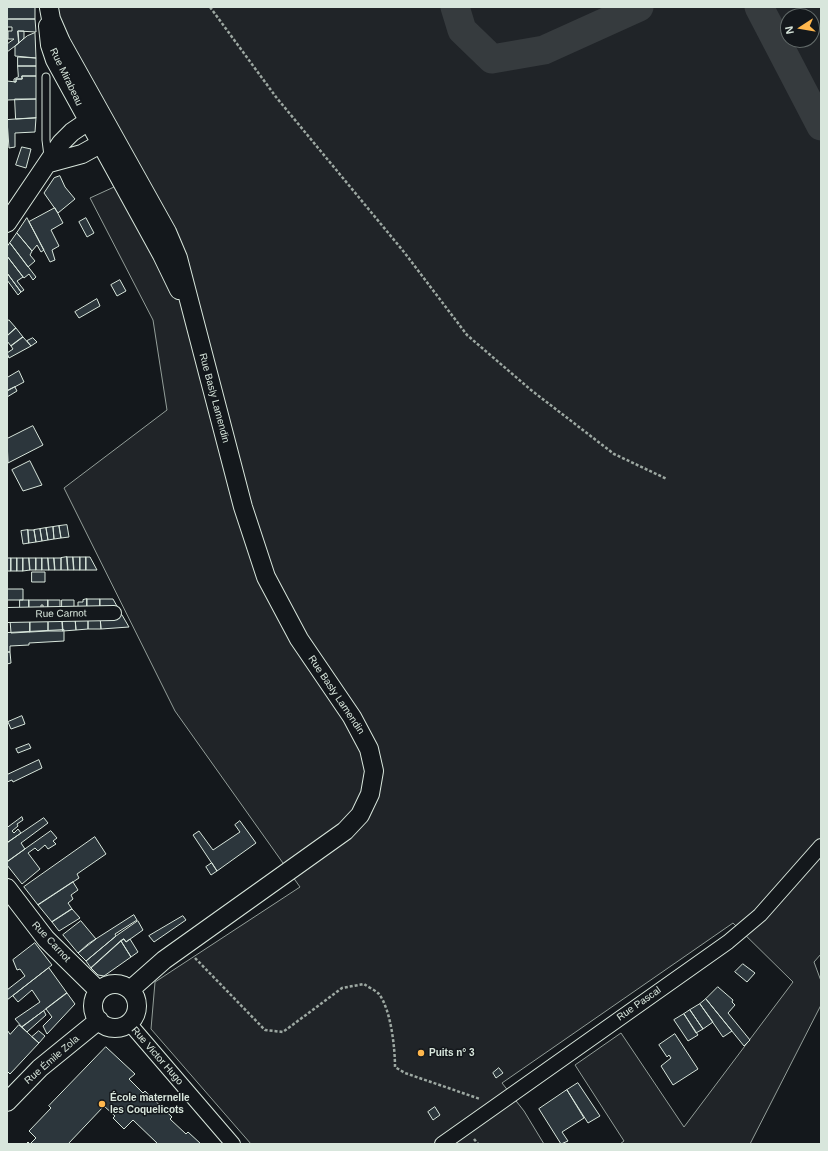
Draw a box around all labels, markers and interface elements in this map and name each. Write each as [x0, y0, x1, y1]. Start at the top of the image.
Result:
north arrow [780, 8, 820, 48]
text: N [783, 25, 796, 35]
street label: Rue Mirabeau [47, 46, 85, 108]
street label: Rue Basly Lamendin [196, 352, 232, 444]
street label: Rue Carnot [35, 608, 87, 620]
street label: Rue Basly Lamendin [305, 653, 367, 737]
street label: Rue Carnot [29, 919, 73, 965]
street label: Rue Pascal [615, 984, 663, 1024]
street label: Rue Victor Hugo [128, 1024, 186, 1088]
street label: Rue Émile Zola [22, 1033, 82, 1087]
place label: Puits n° 3 [429, 1047, 475, 1059]
marker: Puits n° 3 [416, 1048, 426, 1058]
place label: École maternelle les Coquelicots [110, 1092, 189, 1116]
marker: École maternelle les Coquelicots [97, 1099, 107, 1109]

